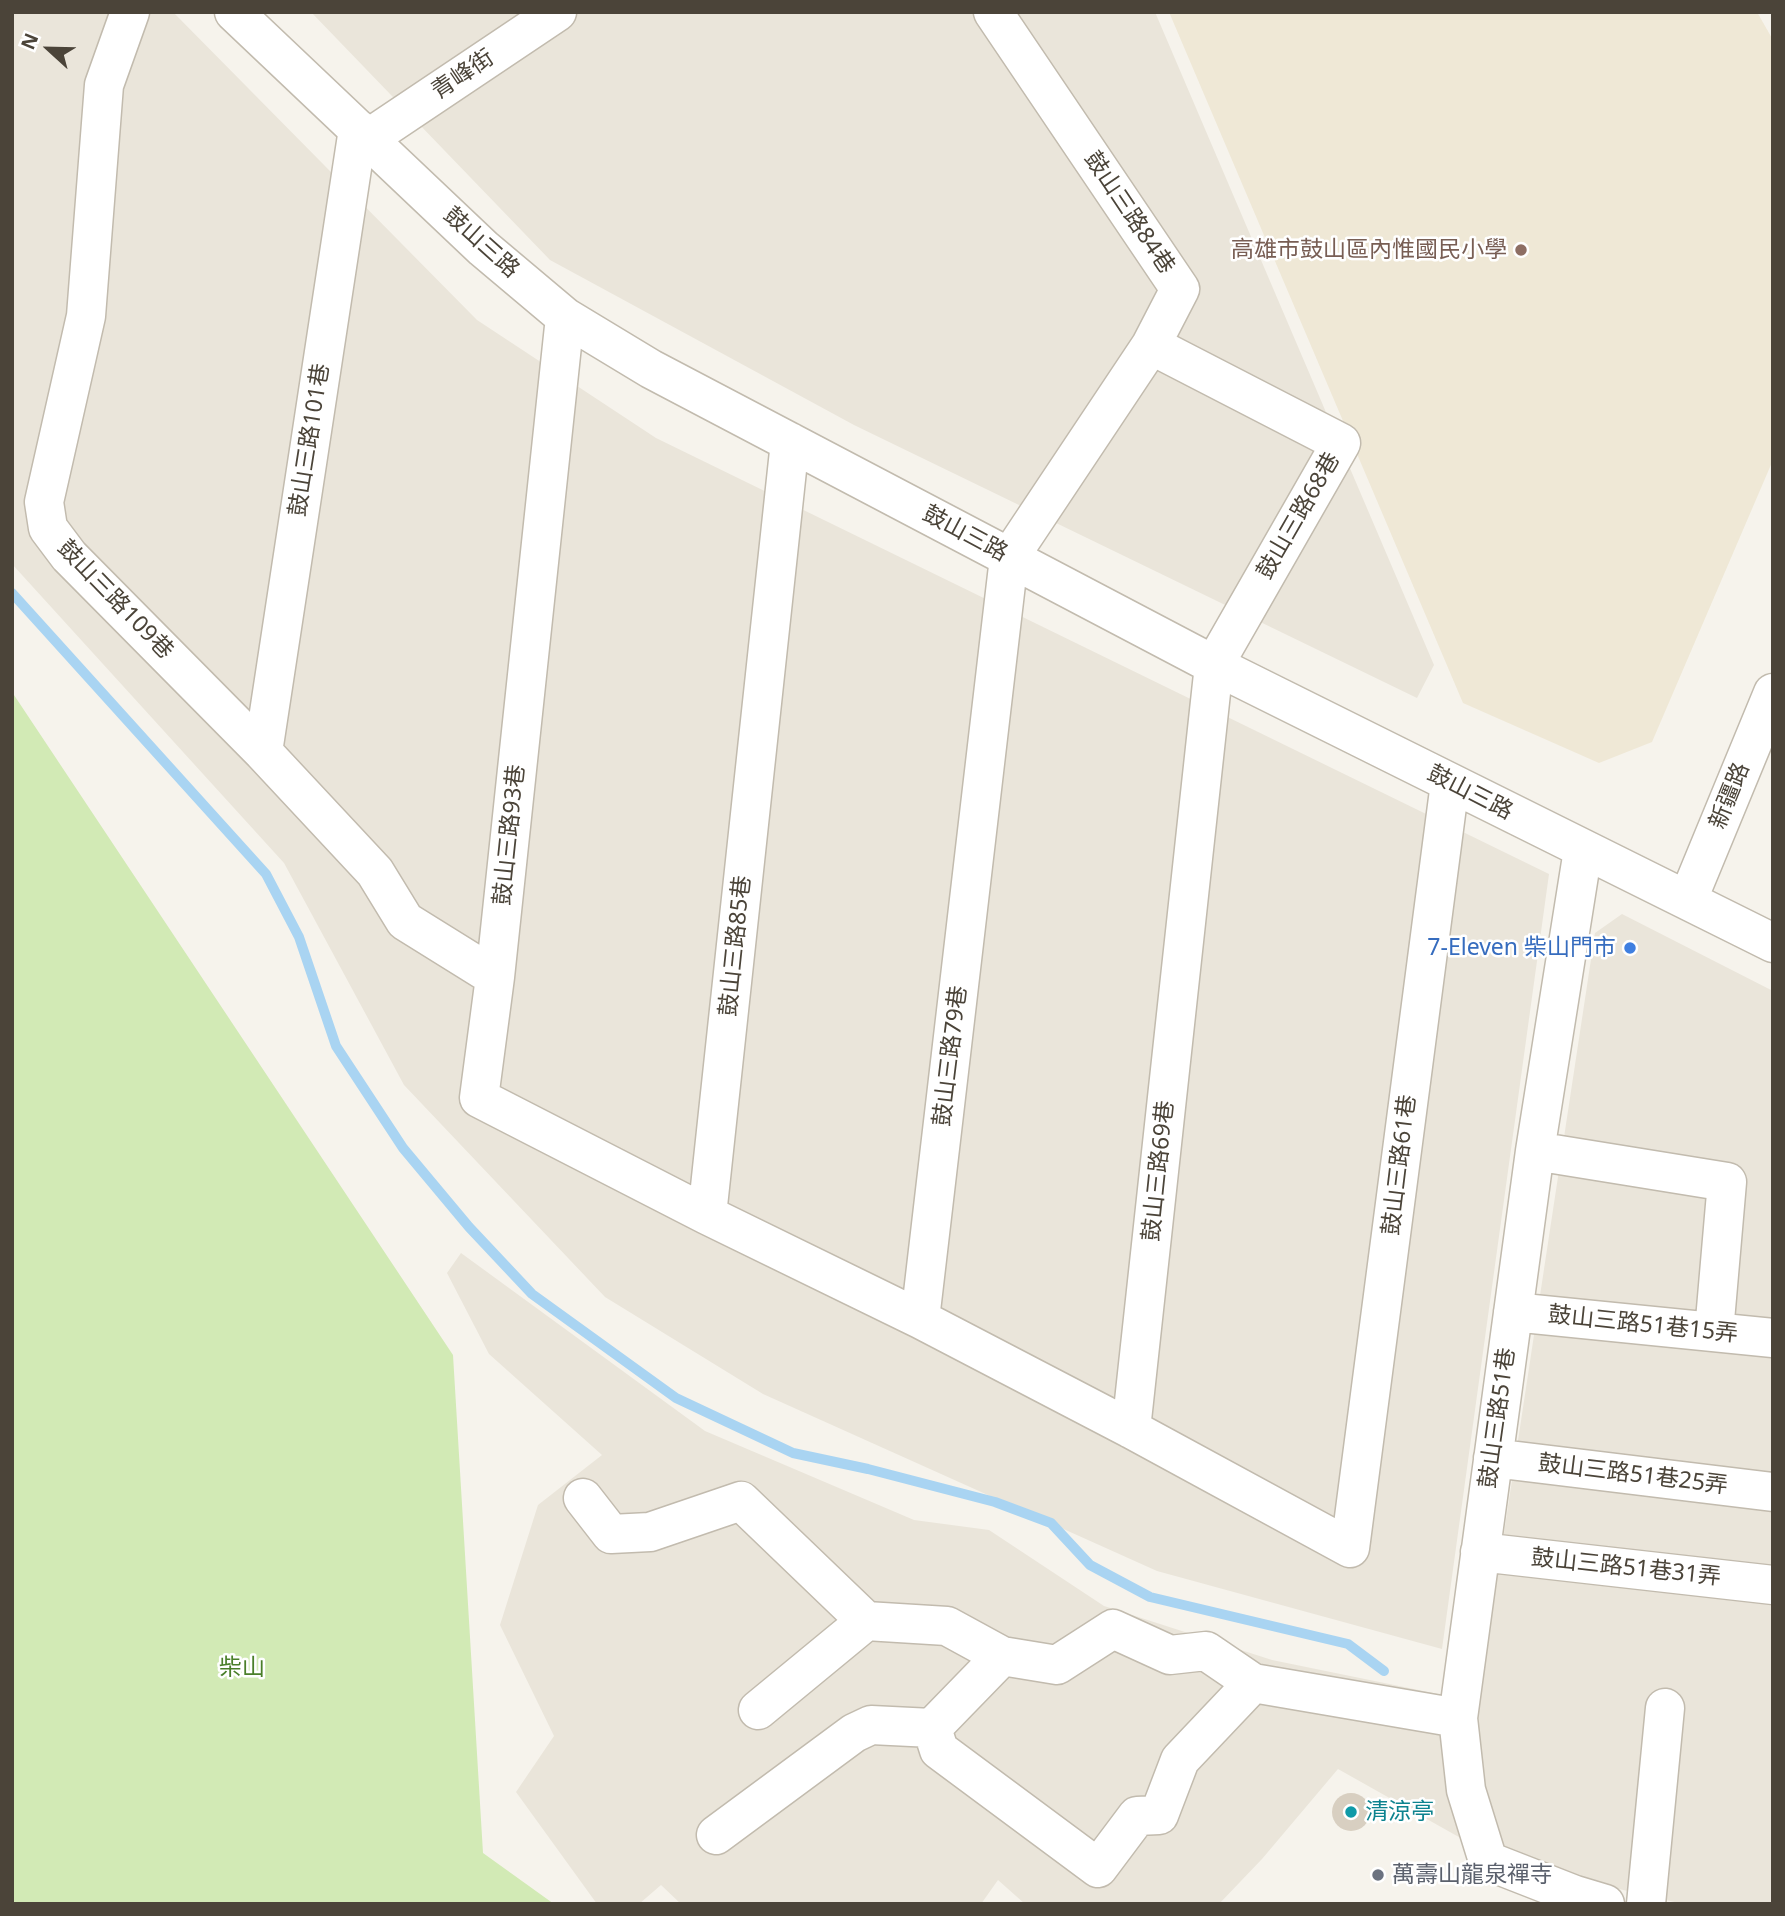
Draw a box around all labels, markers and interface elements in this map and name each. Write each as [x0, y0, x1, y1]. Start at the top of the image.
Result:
north arrow [14, 14, 84, 84]
text: N [15, 29, 44, 53]
street label: 青峰街 [427, 44, 499, 106]
street label: 鼓山三路84巷 [1078, 147, 1180, 279]
street label: 鼓山三路 [438, 202, 524, 284]
place label: 高雄市鼓山區內惟國民小學 [1231, 236, 1507, 264]
marker: 高雄市鼓山區內惟國民小學 [1513, 242, 1529, 258]
street label: 鼓山三路101巷 [284, 362, 336, 518]
street label: 鼓山三路68巷 [1252, 448, 1346, 584]
street label: 鼓山三路 [918, 500, 1012, 568]
street label: 鼓山三路109巷 [51, 535, 179, 665]
street label: 新疆路 [1704, 759, 1756, 833]
street label: 鼓山三路 [1423, 760, 1517, 826]
street label: 鼓山三路93巷 [489, 763, 531, 907]
street label: 鼓山三路85巷 [715, 874, 757, 1018]
place label: 7-Eleven 柴山門市 [1427, 934, 1616, 962]
marker: 7-Eleven 柴山門市 [1622, 940, 1638, 956]
street label: 鼓山三路79巷 [929, 984, 973, 1128]
street label: 鼓山三路61巷 [1378, 1093, 1422, 1237]
street label: 鼓山三路69巷 [1138, 1099, 1180, 1243]
street label: 鼓山三路51巷15弄 [1547, 1301, 1739, 1349]
street label: 鼓山三路51巷 [1475, 1346, 1521, 1490]
street label: 鼓山三路51巷25弄 [1537, 1450, 1729, 1500]
street label: 鼓山三路51巷31弄 [1530, 1544, 1722, 1592]
park label: 柴山 [219, 1654, 265, 1682]
place label: 清涼亭 [1365, 1798, 1434, 1826]
marker: 清涼亭 [1343, 1804, 1359, 1820]
place label: 萬壽山龍泉禪寺 [1392, 1861, 1553, 1889]
marker: 萬壽山龍泉禪寺 [1370, 1867, 1386, 1883]

